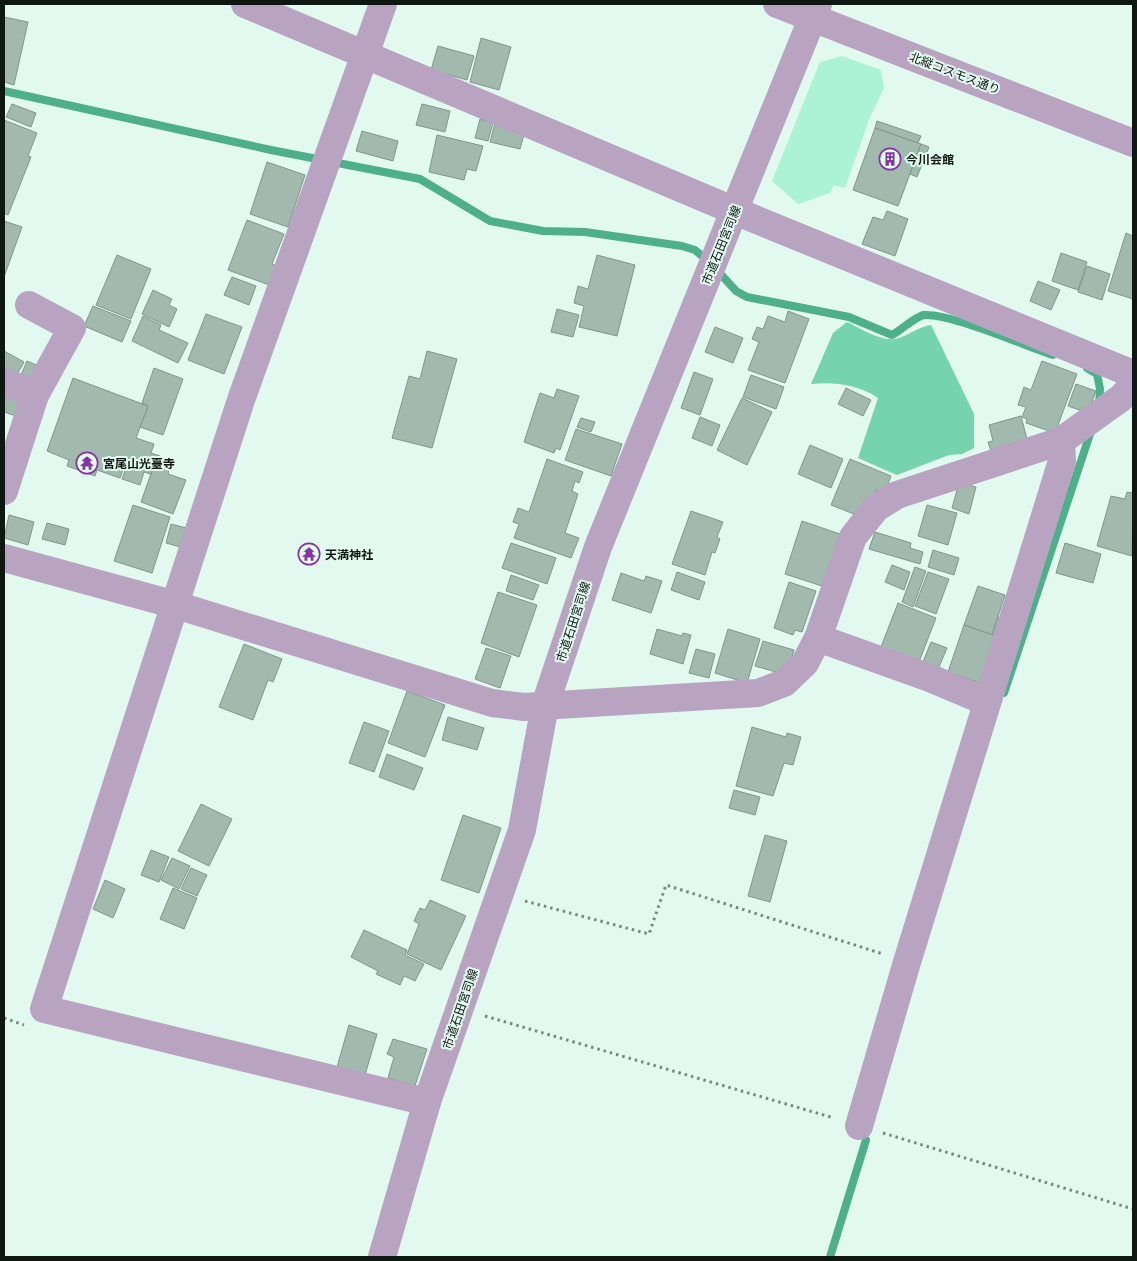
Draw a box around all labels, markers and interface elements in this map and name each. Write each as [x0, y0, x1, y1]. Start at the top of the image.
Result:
street label: 北縦コスモス通り [907, 47, 1003, 99]
building icon: 今川会館 [878, 147, 902, 171]
place label: 今川会館 [906, 150, 954, 169]
street label: 市道石田宮司線 [696, 202, 746, 288]
temple icon: 宮尾山光臺寺 [75, 451, 99, 475]
place label: 宮尾山光臺寺 [103, 454, 175, 473]
temple icon: 天満神社 [297, 542, 321, 566]
place label: 天満神社 [325, 545, 373, 564]
street label: 市道石田宮司線 [551, 579, 595, 665]
street label: 市道石田宮司線 [437, 966, 483, 1052]

